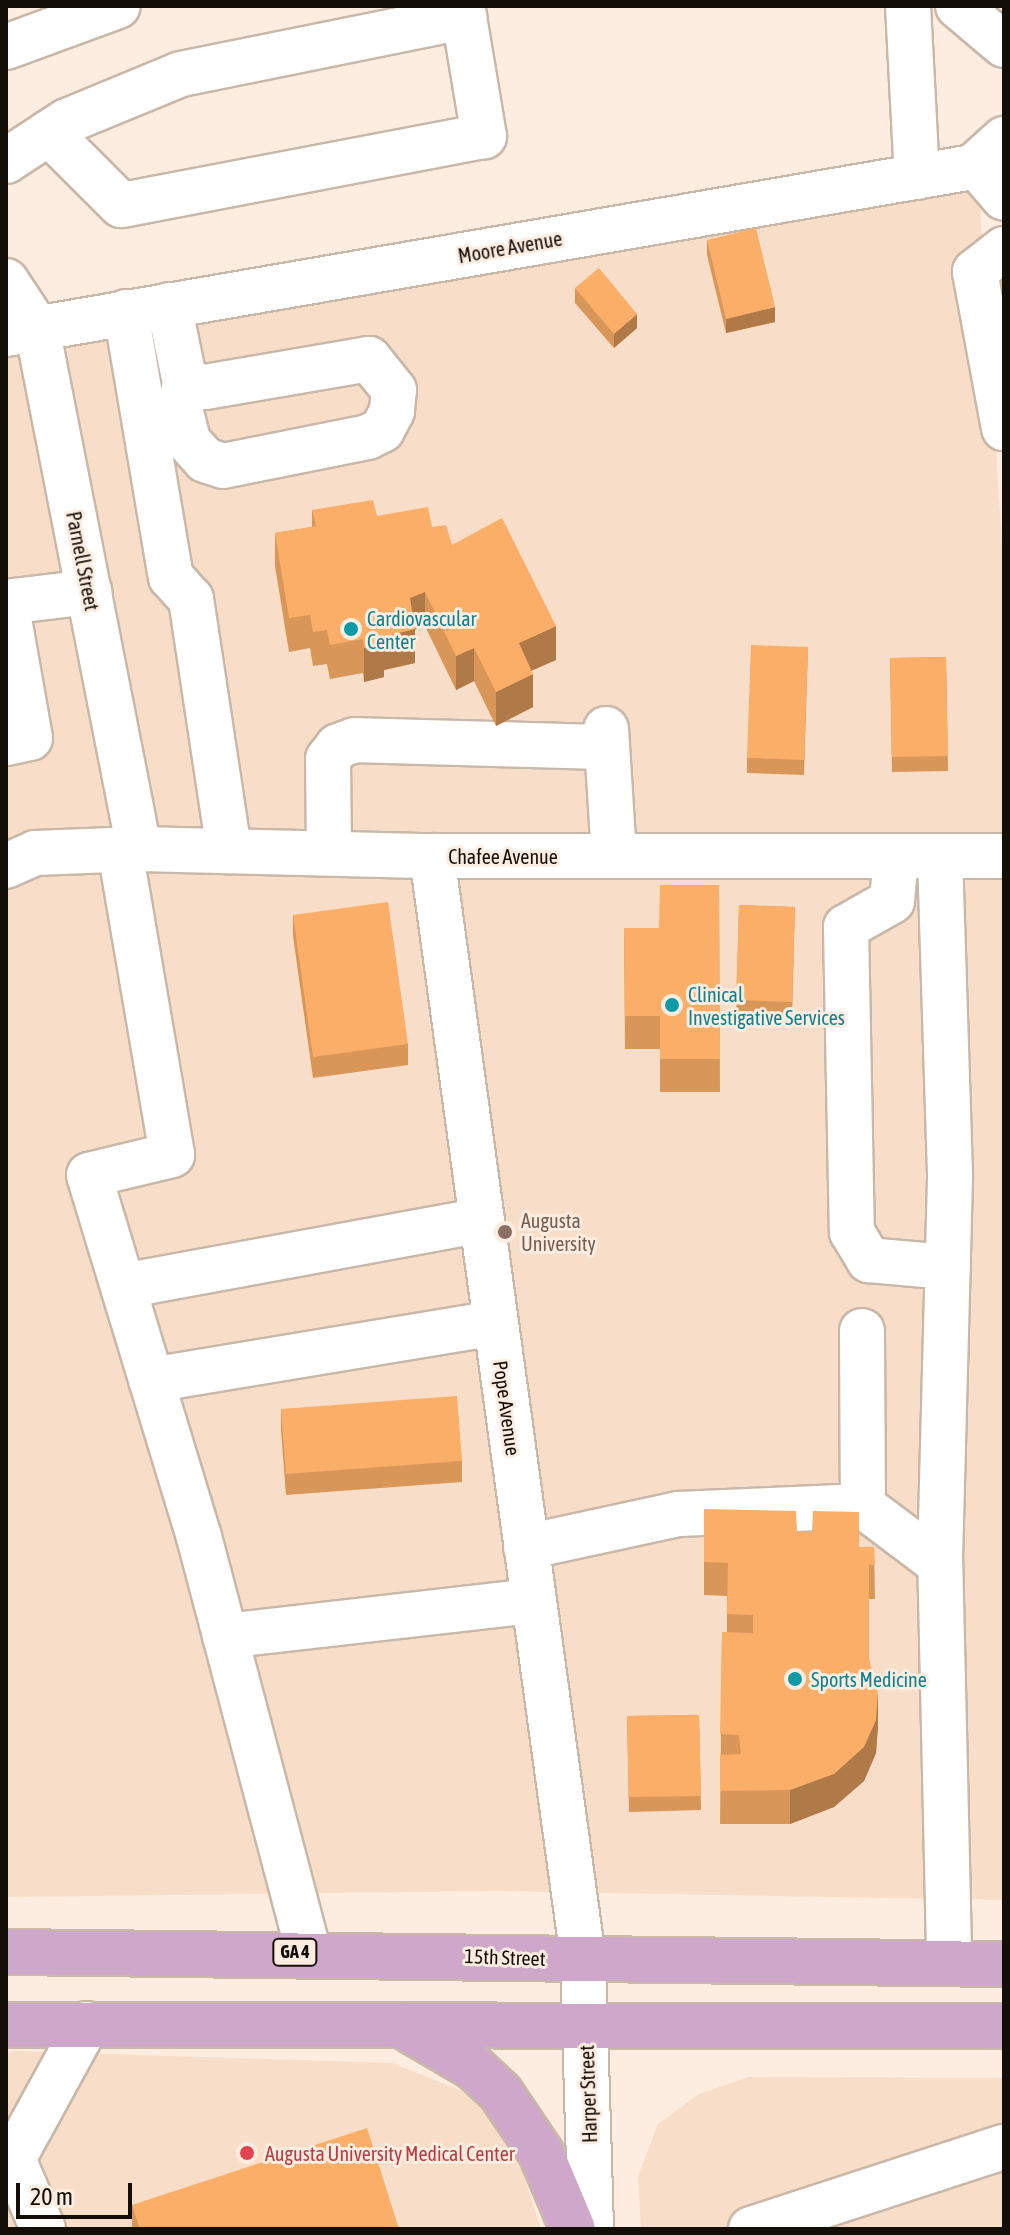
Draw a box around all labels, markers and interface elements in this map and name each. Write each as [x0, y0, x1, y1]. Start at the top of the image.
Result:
street label: Moore Avenue [456, 226, 564, 268]
street label: Parnell Street [62, 509, 104, 613]
place label: Cardiovascular Center [367, 606, 476, 653]
marker: Cardiovascular Center [342, 620, 360, 638]
street label: Chafee Avenue [448, 844, 558, 868]
place label: Clinical Investigative Services [688, 982, 845, 1029]
marker: Clinical Investigative Services [663, 996, 681, 1014]
place label: Augusta University [521, 1208, 596, 1255]
marker: Augusta University [496, 1223, 514, 1241]
street label: Pope Avenue [488, 1359, 526, 1457]
place label: Sports Medicine [811, 1667, 927, 1691]
marker: Sports Medicine [786, 1670, 804, 1688]
road number: GA 4 [271, 1938, 319, 1966]
street label: 15th Street [464, 1944, 546, 1970]
street label: Harper Street [574, 2045, 602, 2143]
place label: Augusta University Medical Center [265, 2141, 515, 2165]
marker: Augusta University Medical Center [236, 2142, 258, 2164]
scale bar [20, 2167, 136, 2217]
text: 20 m [30, 2183, 73, 2210]

